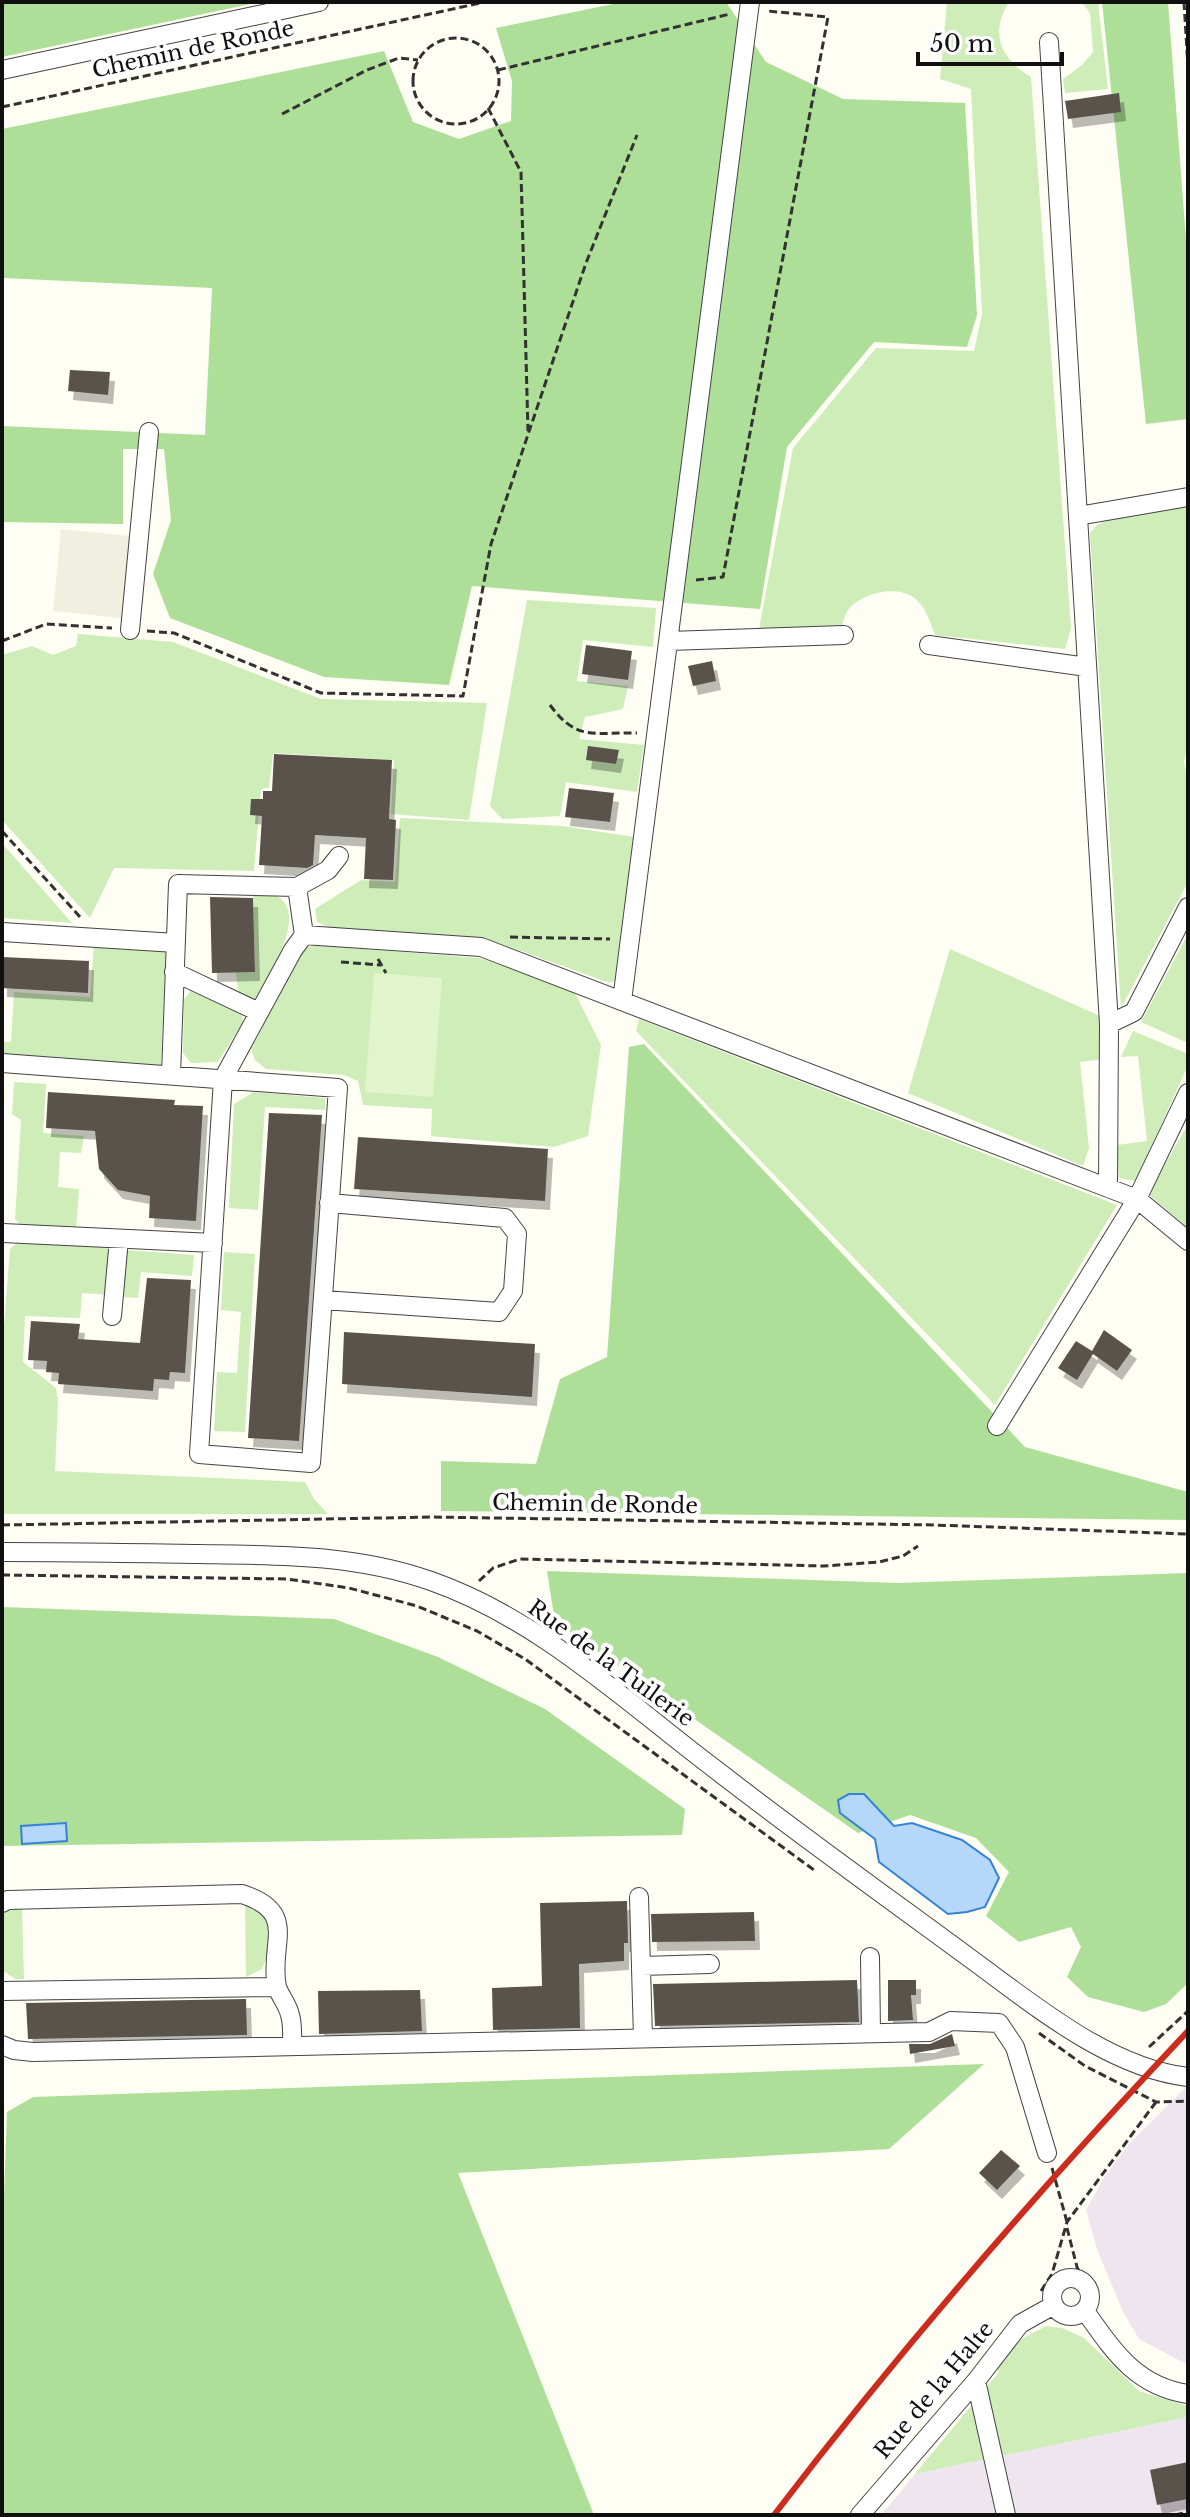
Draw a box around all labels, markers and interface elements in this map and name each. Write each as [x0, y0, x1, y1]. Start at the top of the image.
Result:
street label: Chemin de Ronde [90, 14, 296, 84]
scale bar [918, 16, 1062, 66]
text: 50 m [930, 29, 994, 58]
street label: Chemin de Ronde [492, 1489, 698, 1519]
street label: Rue de la Tuilerie [523, 1594, 699, 1732]
street label: Rue de la Halte [869, 2316, 999, 2464]

